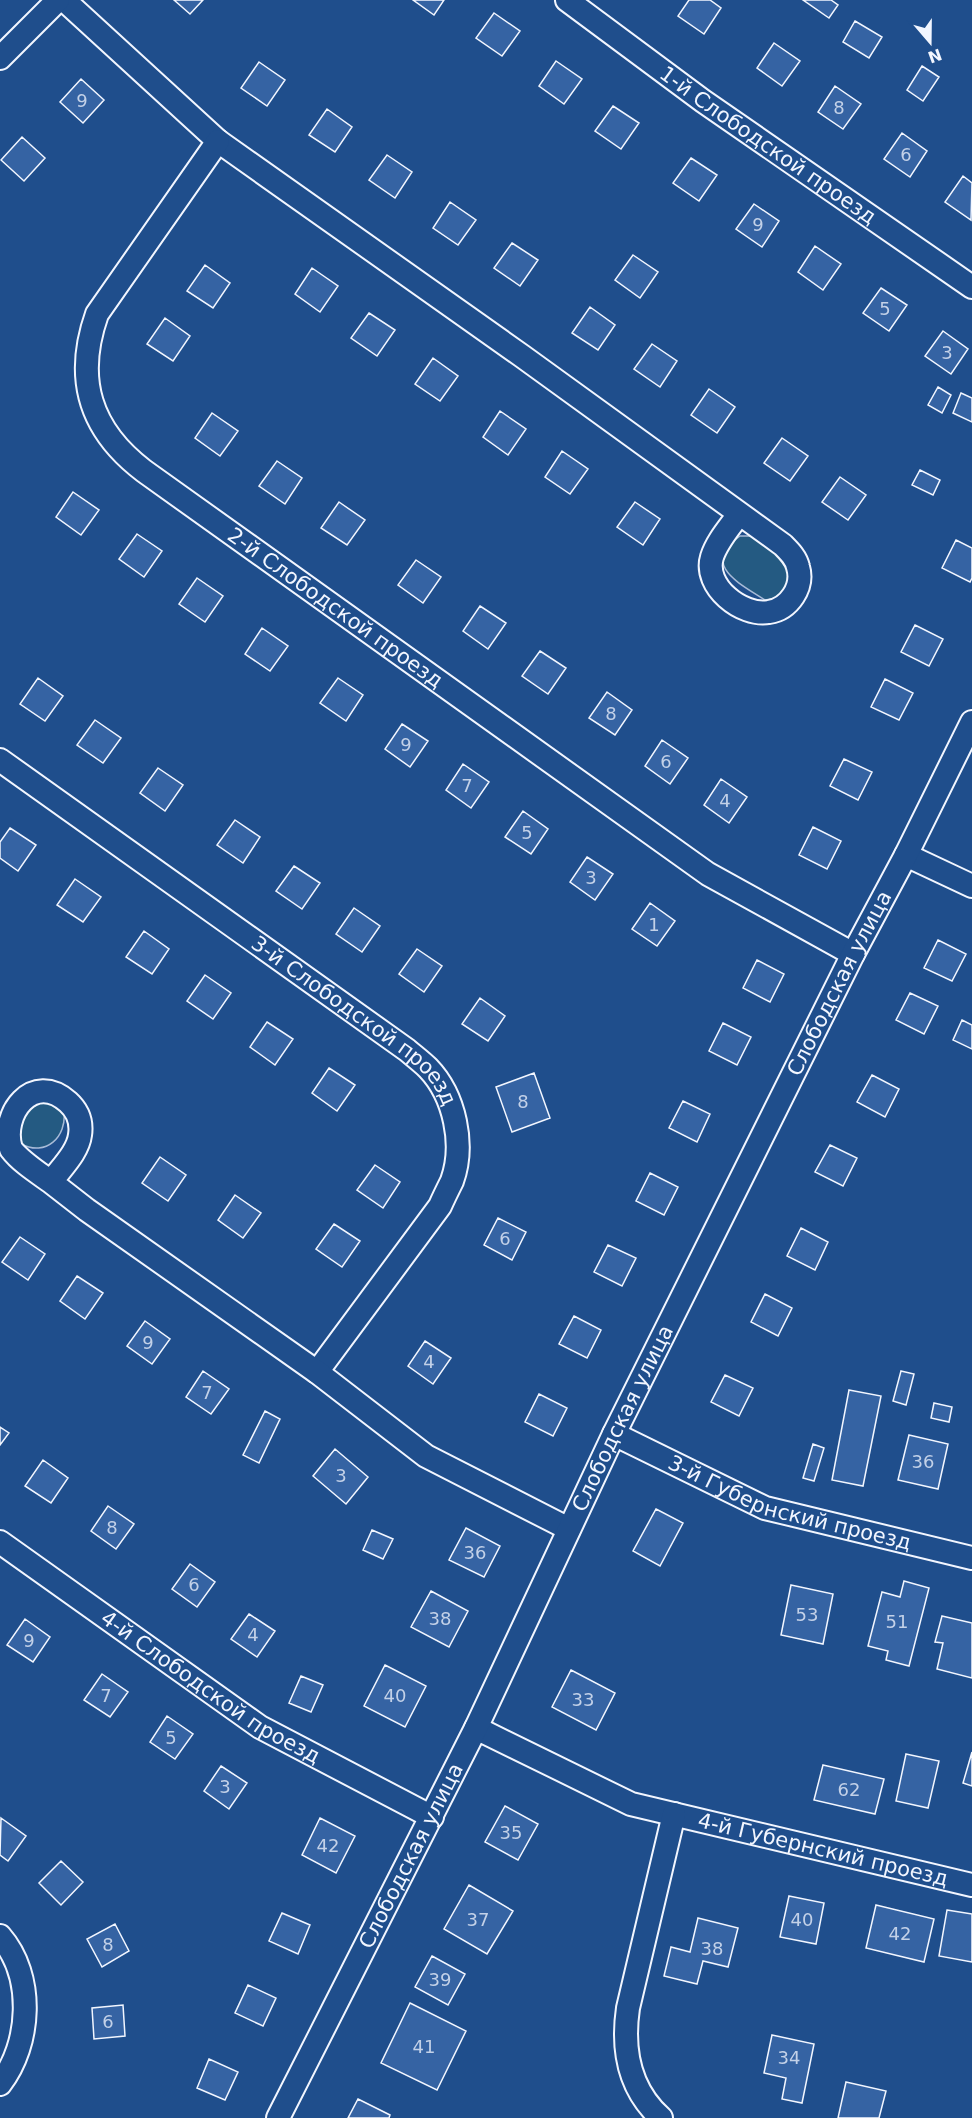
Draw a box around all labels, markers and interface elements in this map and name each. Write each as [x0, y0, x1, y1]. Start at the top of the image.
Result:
north arrow [900, 12, 960, 72]
text: N [925, 44, 945, 67]
street label: 1-й Слободской проезд [655, 61, 881, 229]
house number: 9 [76, 90, 88, 111]
house number: 8 [833, 97, 845, 118]
house number: 6 [900, 144, 912, 165]
house number: 9 [752, 214, 764, 235]
house number: 5 [879, 298, 891, 319]
house number: 3 [941, 342, 953, 363]
street label: 2-й Слободской проезд [223, 523, 448, 693]
house number: 8 [605, 703, 617, 724]
house number: 9 [400, 734, 412, 755]
house number: 6 [660, 751, 672, 772]
house number: 7 [461, 775, 473, 796]
house number: 4 [719, 790, 731, 811]
house number: 5 [521, 822, 533, 843]
house number: 3 [585, 867, 597, 888]
street label: Слободская улица [782, 887, 897, 1080]
house number: 1 [648, 914, 660, 935]
street label: 3-й Слободской проезд [247, 931, 461, 1109]
house number: 8 [517, 1091, 529, 1112]
house number: 6 [499, 1228, 511, 1249]
street label: Слободская улица [567, 1321, 678, 1515]
house number: 9 [142, 1332, 154, 1353]
house number: 4 [423, 1351, 435, 1372]
house number: 7 [201, 1382, 213, 1403]
street label: 3-й Губернский проезд [664, 1450, 914, 1555]
house number: 36 [912, 1451, 934, 1472]
house number: 3 [335, 1465, 347, 1486]
house number: 8 [106, 1517, 118, 1538]
house number: 36 [464, 1542, 486, 1563]
house number: 6 [188, 1574, 200, 1595]
house number: 53 [796, 1604, 818, 1625]
street label: 4-й Слободской проезд [96, 1606, 324, 1768]
house number: 38 [429, 1608, 451, 1629]
house number: 51 [886, 1611, 908, 1632]
house number: 4 [247, 1624, 259, 1645]
house number: 9 [23, 1630, 35, 1651]
house number: 7 [100, 1685, 112, 1706]
house number: 40 [384, 1685, 406, 1706]
house number: 33 [572, 1689, 594, 1710]
house number: 5 [165, 1727, 177, 1748]
street label: Слободская улица [354, 1759, 468, 1952]
house number: 3 [219, 1776, 231, 1797]
house number: 62 [838, 1779, 860, 1800]
street label: 4-й Губернский проезд [696, 1808, 950, 1891]
house number: 35 [500, 1822, 522, 1843]
house number: 42 [317, 1835, 339, 1856]
house number: 37 [467, 1909, 489, 1930]
house number: 40 [791, 1909, 813, 1930]
house number: 42 [889, 1923, 911, 1944]
house number: 8 [102, 1934, 114, 1955]
house number: 38 [701, 1938, 723, 1959]
house number: 39 [429, 1969, 451, 1990]
house number: 6 [102, 2011, 114, 2032]
house number: 41 [413, 2036, 435, 2057]
house number: 34 [778, 2047, 800, 2068]

